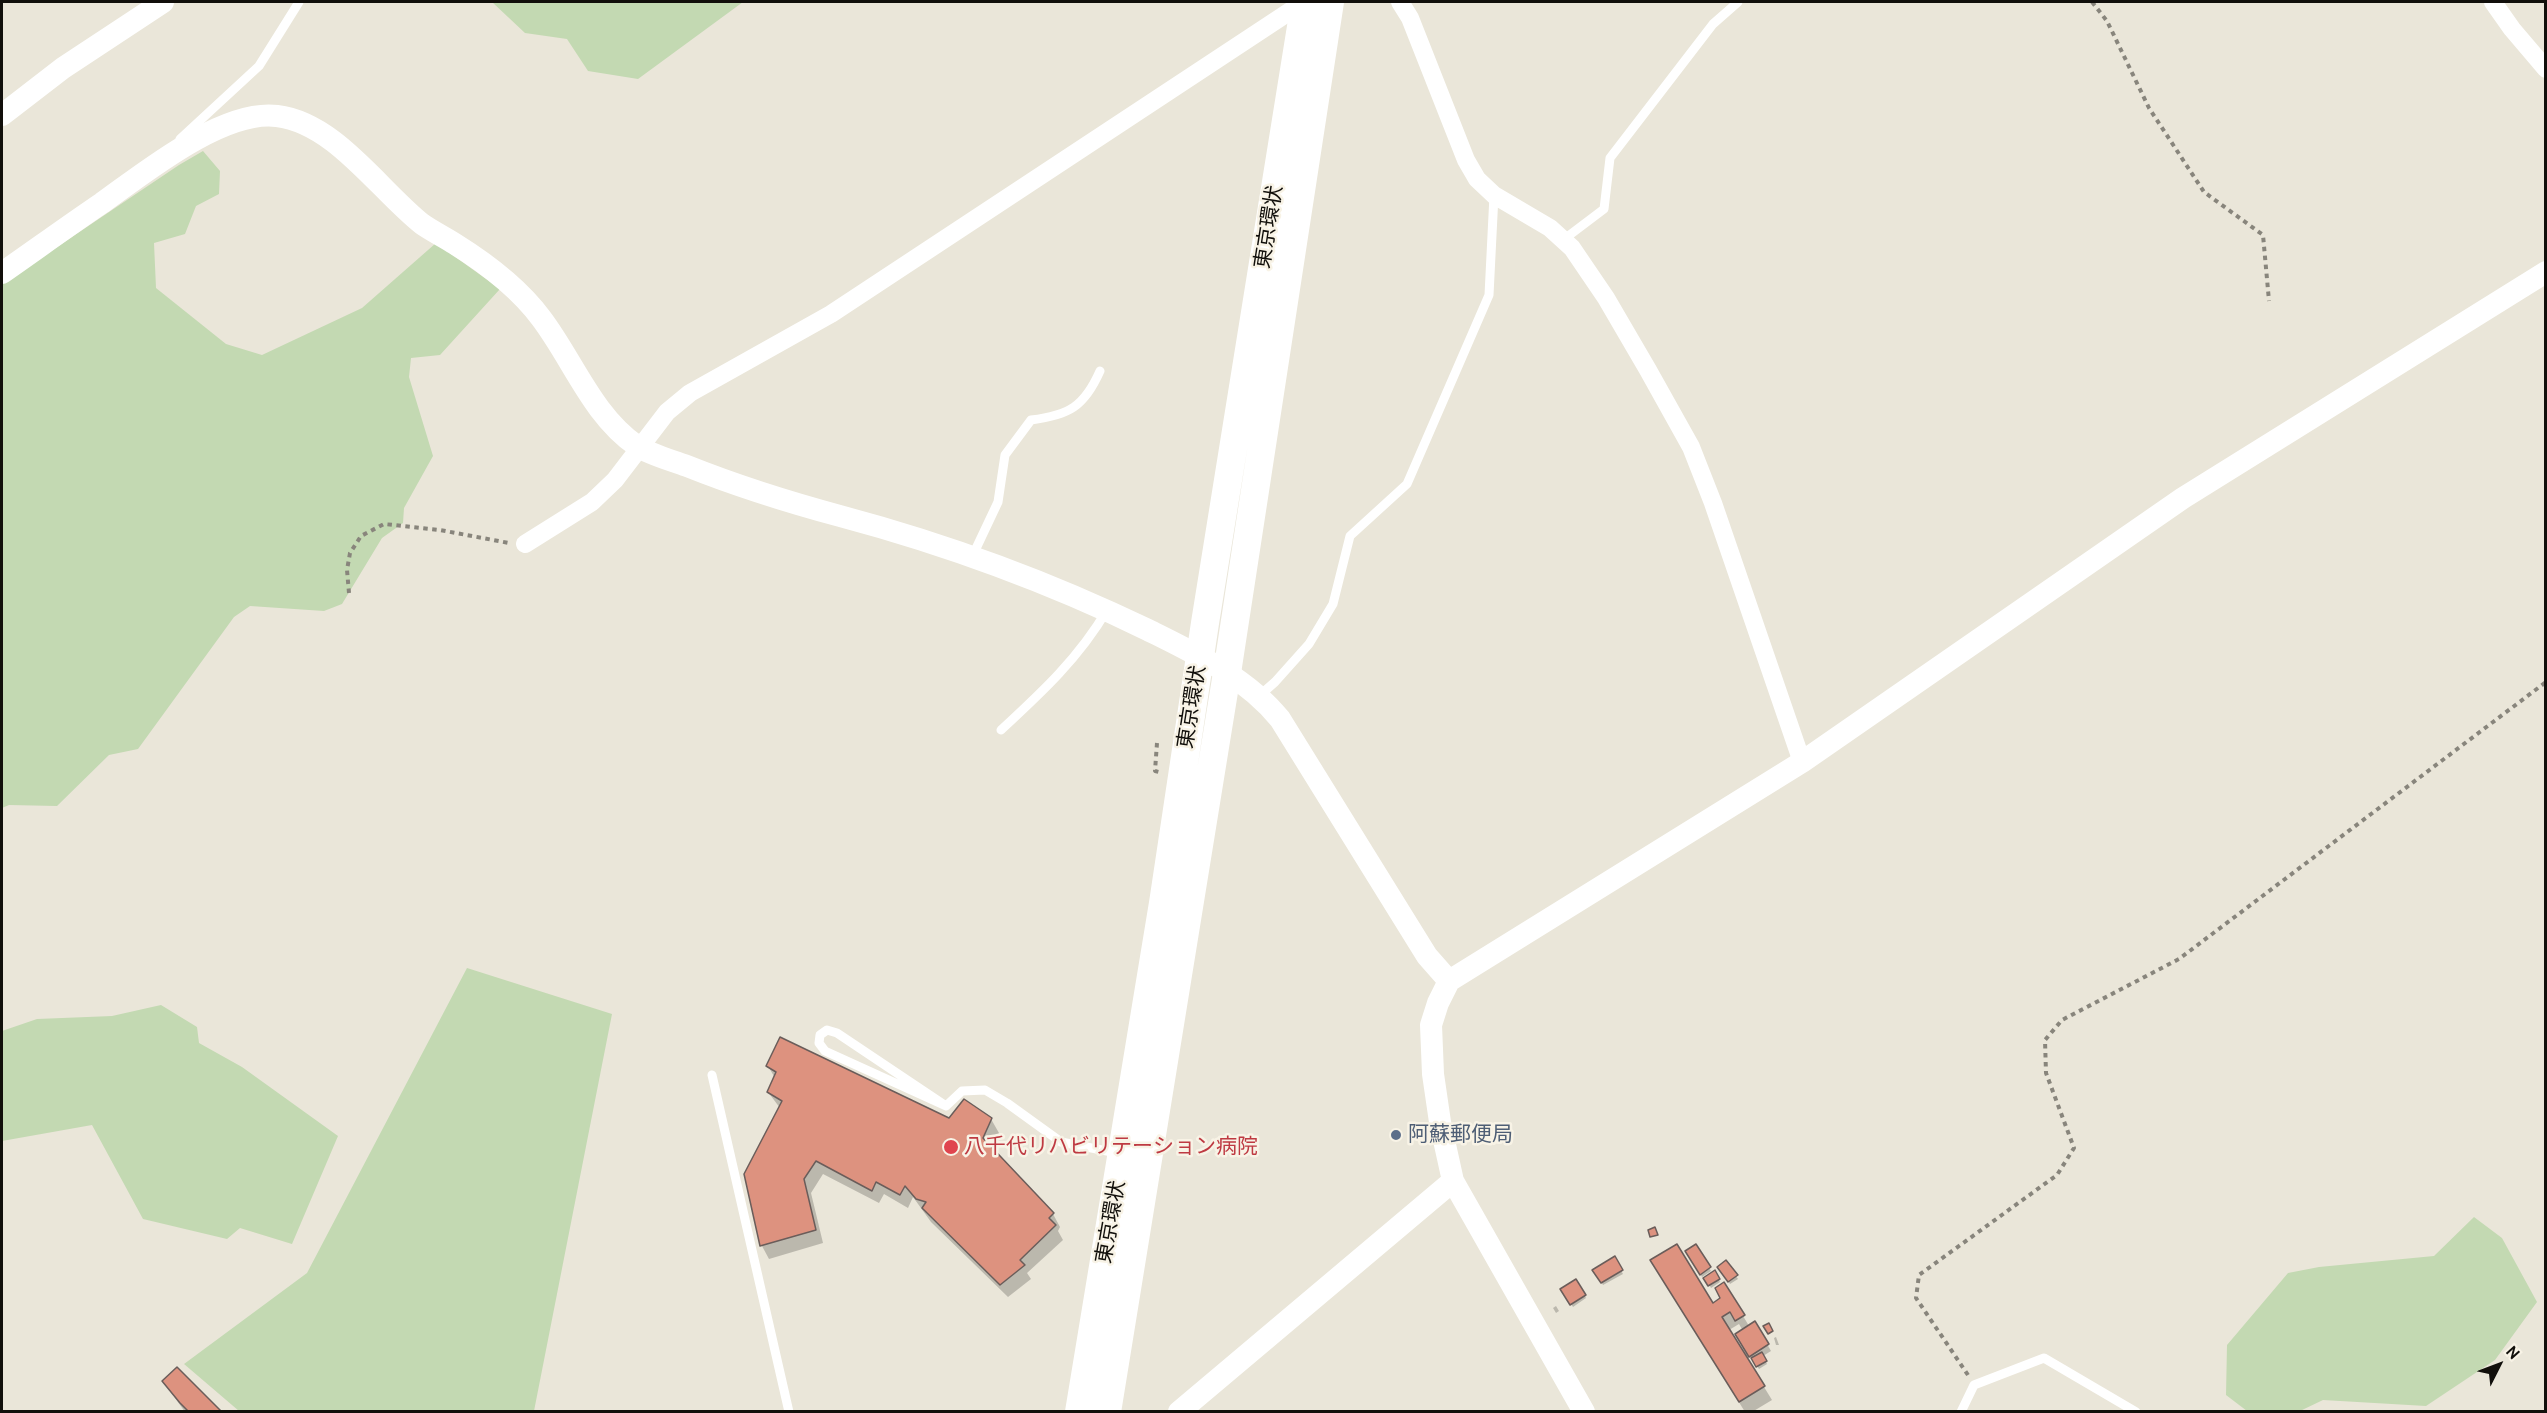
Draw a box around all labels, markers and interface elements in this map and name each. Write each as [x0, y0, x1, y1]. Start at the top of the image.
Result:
street label: 東京環状 [1250, 184, 1288, 270]
street label: 東京環状 [1173, 664, 1211, 750]
place label: 阿蘇郵便局 [1408, 1122, 1513, 1148]
marker: 阿蘇郵便局 [1389, 1128, 1403, 1142]
place label: 八千代リハビリテーション病院 [964, 1134, 1258, 1160]
marker: 八千代リハビリテーション病院 [942, 1138, 960, 1156]
street label: 東京環状 [1091, 1178, 1131, 1266]
north arrow [2469, 1335, 2529, 1395]
text: N [2502, 1342, 2524, 1363]

